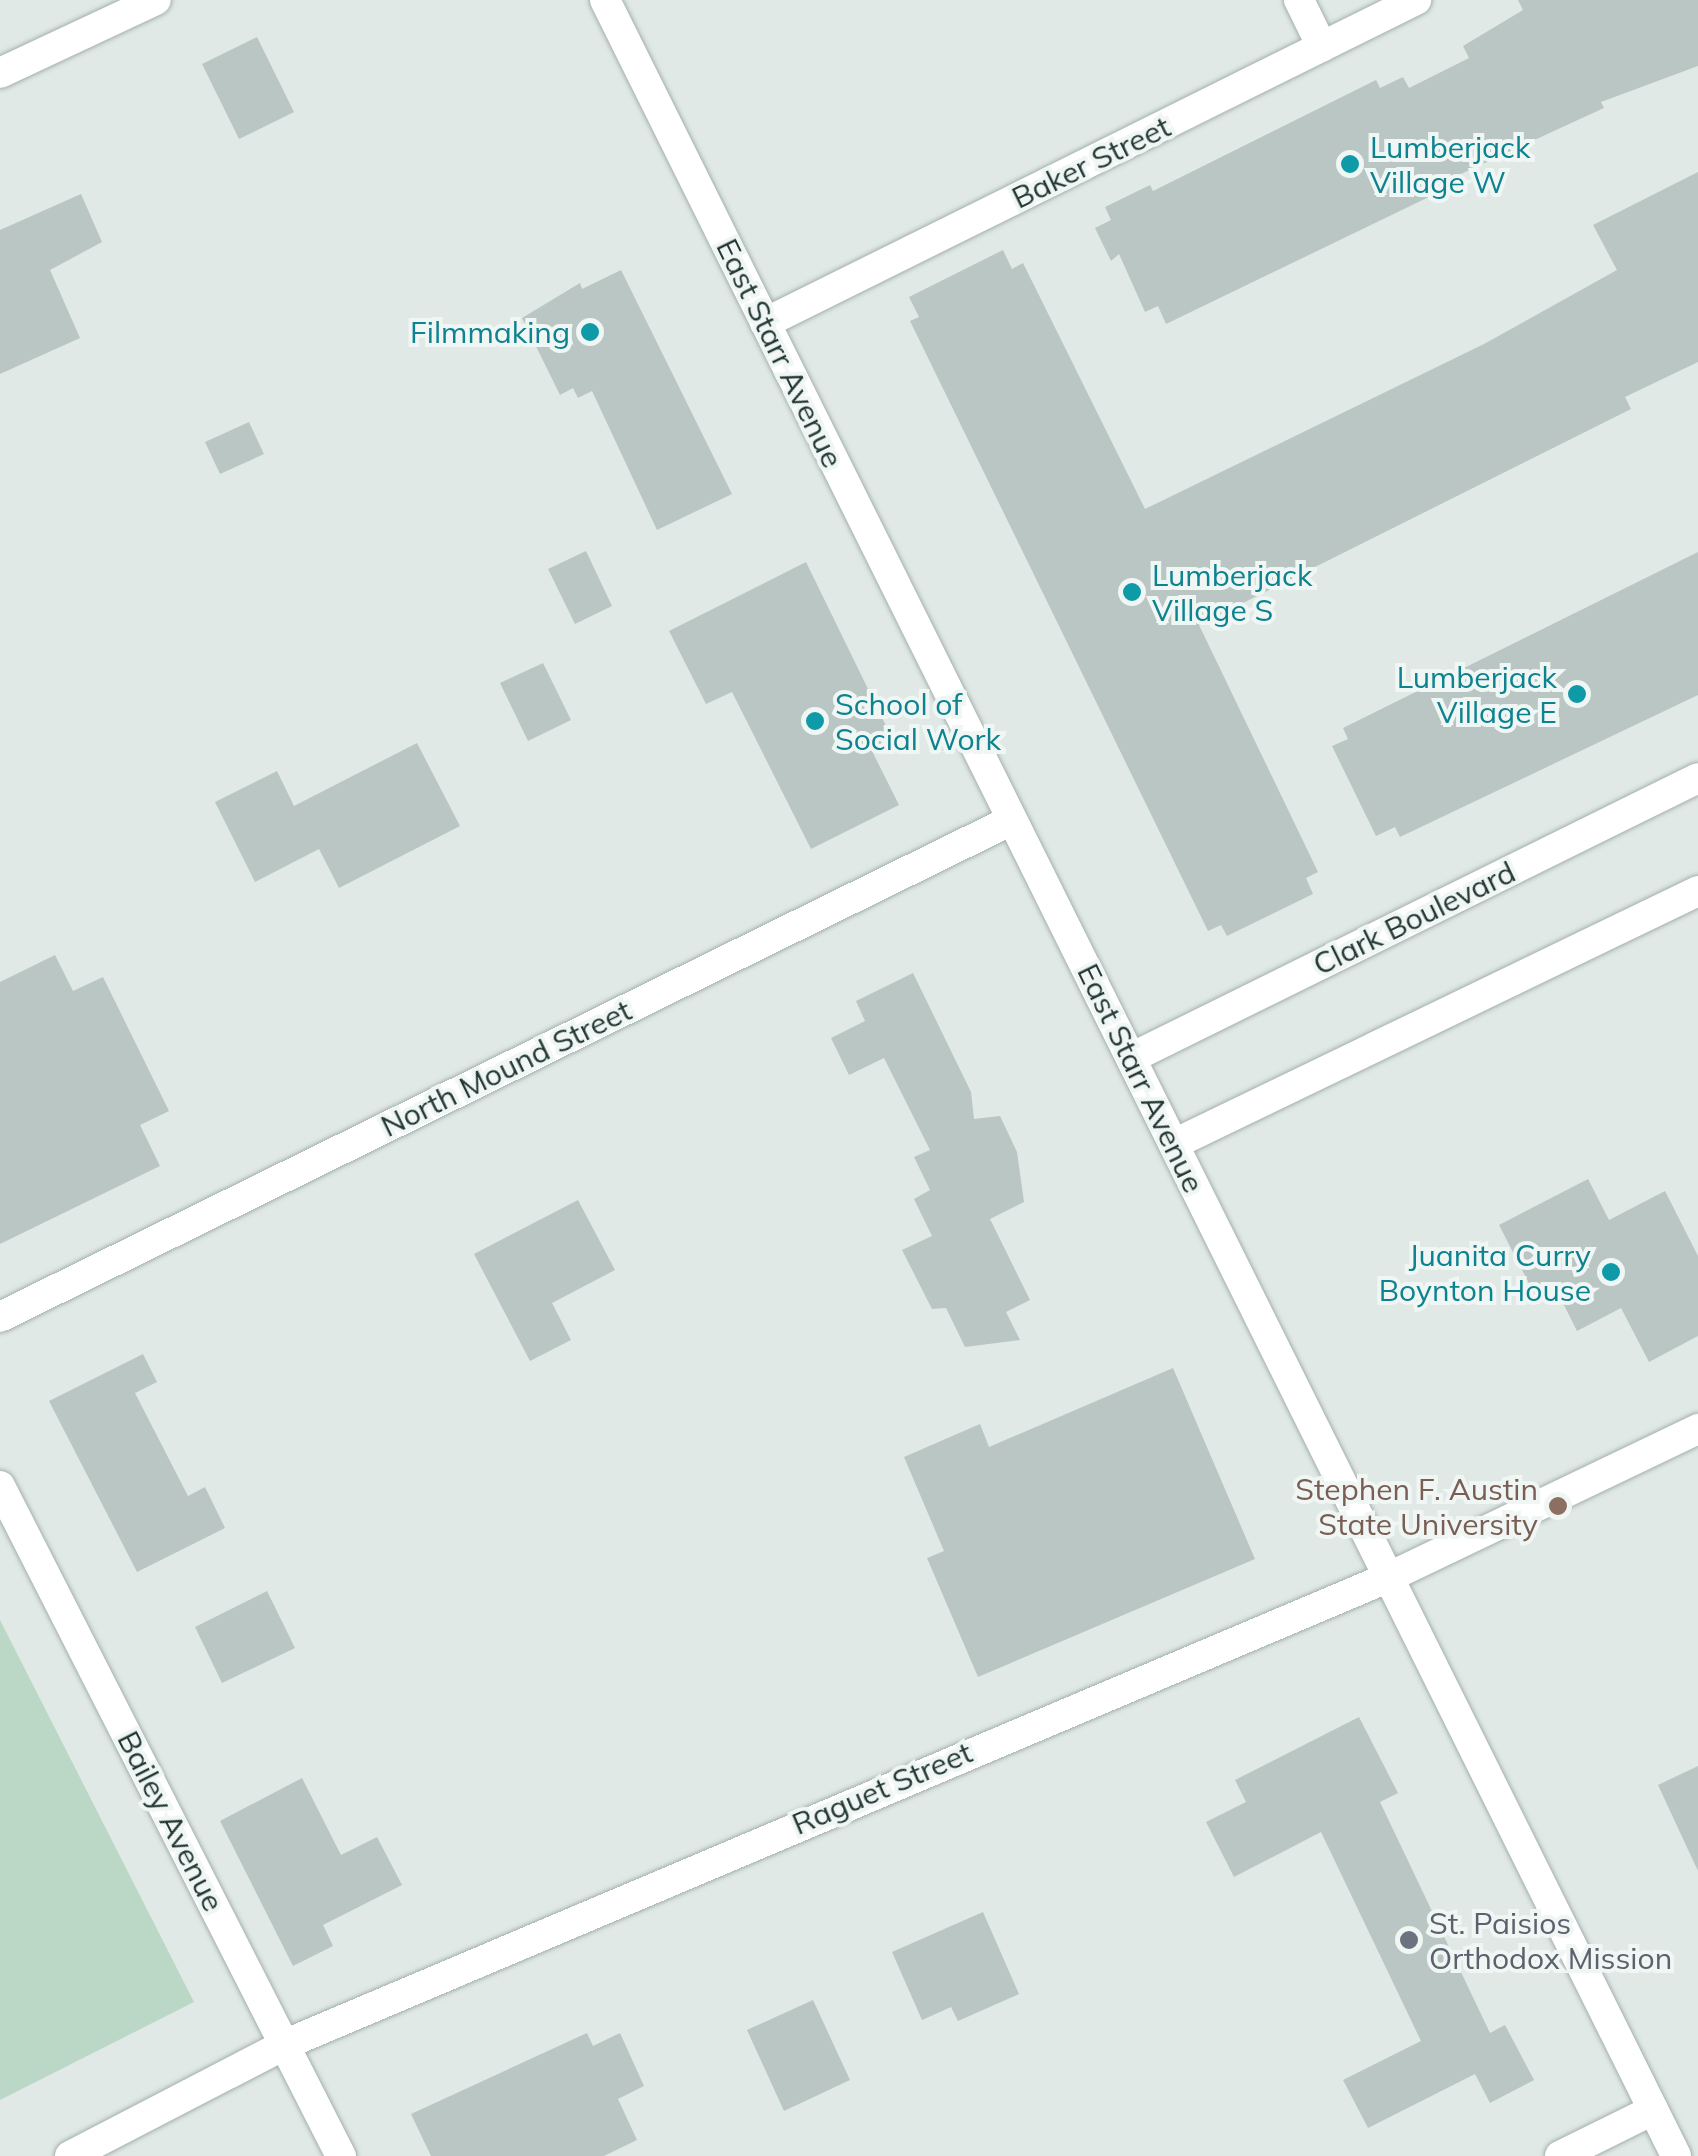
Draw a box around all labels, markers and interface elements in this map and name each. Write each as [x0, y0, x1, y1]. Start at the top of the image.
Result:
street label: Baker Street [1006, 108, 1176, 216]
place label: Lumberjack Village W [1370, 129, 1530, 200]
marker: Lumberjack Village W [1339, 153, 1361, 175]
street label: East Starr Avenue [709, 233, 851, 473]
place label: Filmmaking [410, 314, 570, 350]
marker: Filmmaking [579, 321, 601, 343]
place label: Lumberjack Village S [1152, 557, 1312, 628]
marker: Lumberjack Village S [1121, 581, 1143, 603]
place label: Lumberjack Village E [1397, 659, 1557, 730]
marker: Lumberjack Village E [1566, 683, 1588, 705]
place label: School of Social Work [835, 686, 1001, 756]
marker: School of Social Work [804, 710, 826, 732]
street label: Clark Boulevard [1307, 854, 1521, 982]
street label: East Starr Avenue [1070, 958, 1212, 1198]
street label: North Mound Street [375, 992, 637, 1144]
place label: Juanita Curry Boynton House [1379, 1237, 1591, 1308]
marker: Juanita Curry Boynton House [1600, 1261, 1622, 1283]
place label: Stephen F. Austin State University [1295, 1471, 1538, 1542]
marker: Stephen F. Austin State University [1547, 1495, 1569, 1517]
street label: Bailey Avenue [110, 1725, 232, 1917]
street label: Raguet Street [787, 1734, 977, 1842]
place label: St. Paisios Orthodox Mission [1429, 1905, 1672, 1976]
marker: St. Paisios Orthodox Mission [1398, 1929, 1420, 1951]

